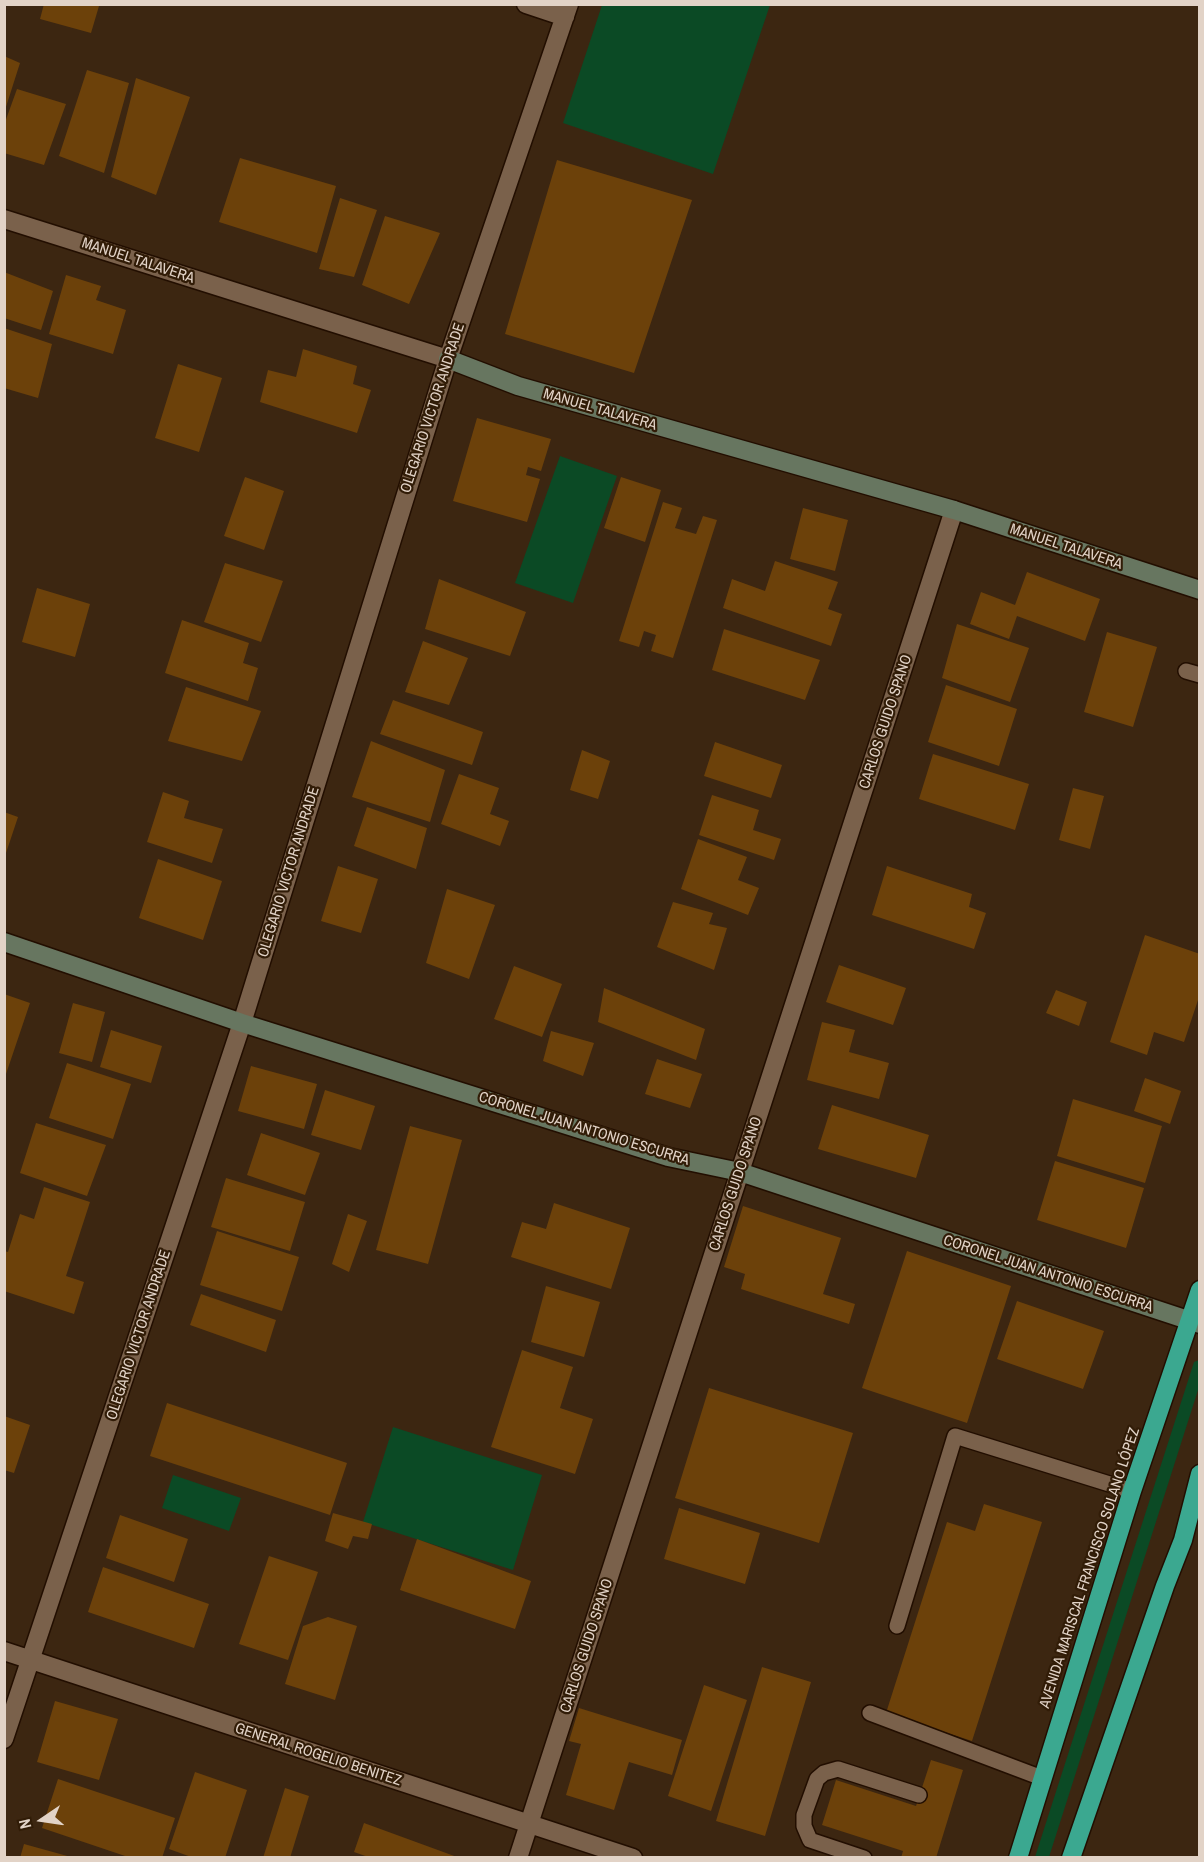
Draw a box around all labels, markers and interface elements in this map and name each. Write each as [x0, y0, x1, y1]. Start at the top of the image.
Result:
street label: MANUEL TALAVERA [80, 234, 196, 288]
street label: OLEGARIO VICTOR ANDRADE [397, 321, 469, 495]
street label: MANUEL TALAVERA [541, 385, 659, 435]
street label: MANUEL TALAVERA [1008, 520, 1124, 574]
street label: CARLOS GUIDO SPANO [856, 653, 916, 791]
street label: OLEGARIO VICTOR ANDRADE [254, 784, 324, 960]
street label: CORONEL JUAN ANTONIO ESCURRA [477, 1088, 691, 1170]
street label: CARLOS GUIDO SPANO [706, 1115, 766, 1253]
street label: CORONEL JUAN ANTONIO ESCURRA [941, 1232, 1155, 1316]
street label: OLEGARIO VICTOR ANDRADE [103, 1248, 175, 1422]
street label: AVENIDA MARISCAL FRANCISCO SOLANO LÓPEZ [1036, 1426, 1144, 1710]
street label: CARLOS GUIDO SPANO [557, 1577, 617, 1715]
street label: GENERAL ROGELIO BENITEZ [233, 1720, 403, 1790]
north arrow [12, 1790, 72, 1850]
text: N [13, 1817, 36, 1831]

